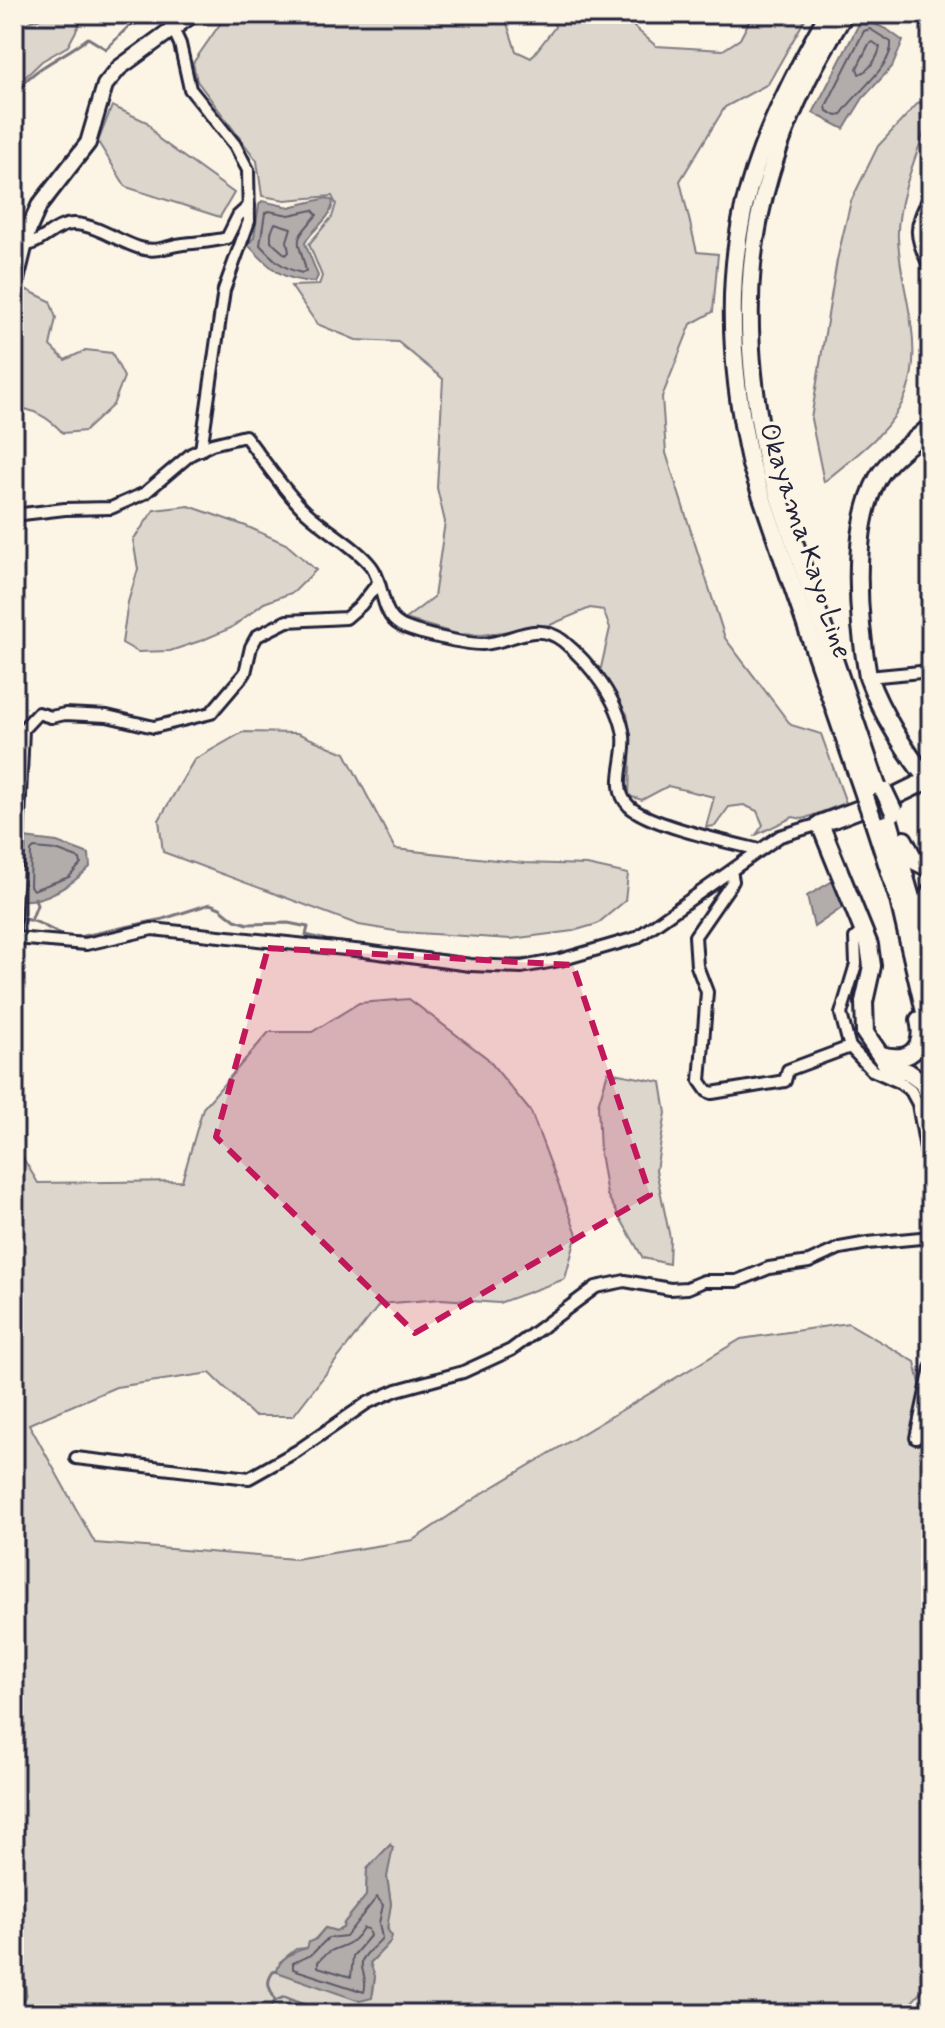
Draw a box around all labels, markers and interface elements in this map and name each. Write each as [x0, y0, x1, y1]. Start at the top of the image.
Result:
street label: Okayama Kayo Line [749, 418, 860, 663]

